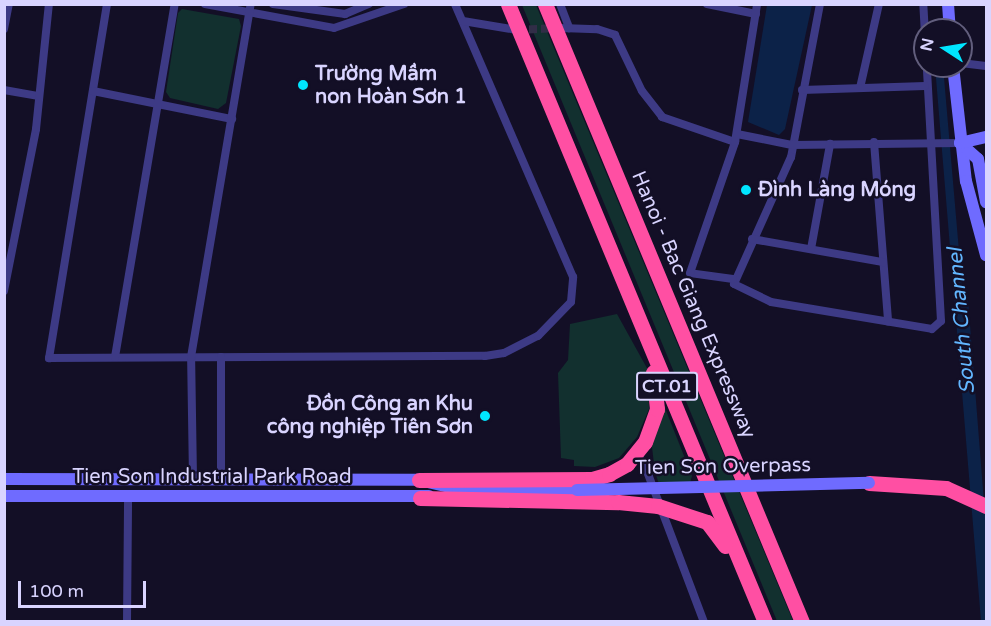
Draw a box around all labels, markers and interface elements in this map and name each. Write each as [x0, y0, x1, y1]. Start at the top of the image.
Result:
north arrow [913, 18, 973, 78]
text: N [916, 36, 938, 53]
place label: Trường Mầm non Hoàn Sơn 1 [315, 62, 467, 109]
marker: Trường Mầm non Hoàn Sơn 1 [296, 78, 310, 92]
street label: Hanoi - Bac Giang Expressway [626, 168, 760, 442]
place label: Đình Làng Móng [758, 178, 916, 202]
marker: Đình Làng Móng [739, 183, 753, 197]
water label: South Channel [943, 247, 981, 395]
road number: CT.01 [636, 371, 698, 401]
place label: Đồn Công an Khu công nghiệp Tiên Sơn [267, 392, 473, 439]
marker: Đồn Công an Khu công nghiệp Tiên Sơn [478, 409, 492, 423]
street label: Tien Son Overpass [635, 453, 811, 481]
street label: Tien Son Industrial Park Road [72, 465, 352, 489]
scale bar [21, 569, 148, 607]
text: 100 m [29, 580, 84, 602]

